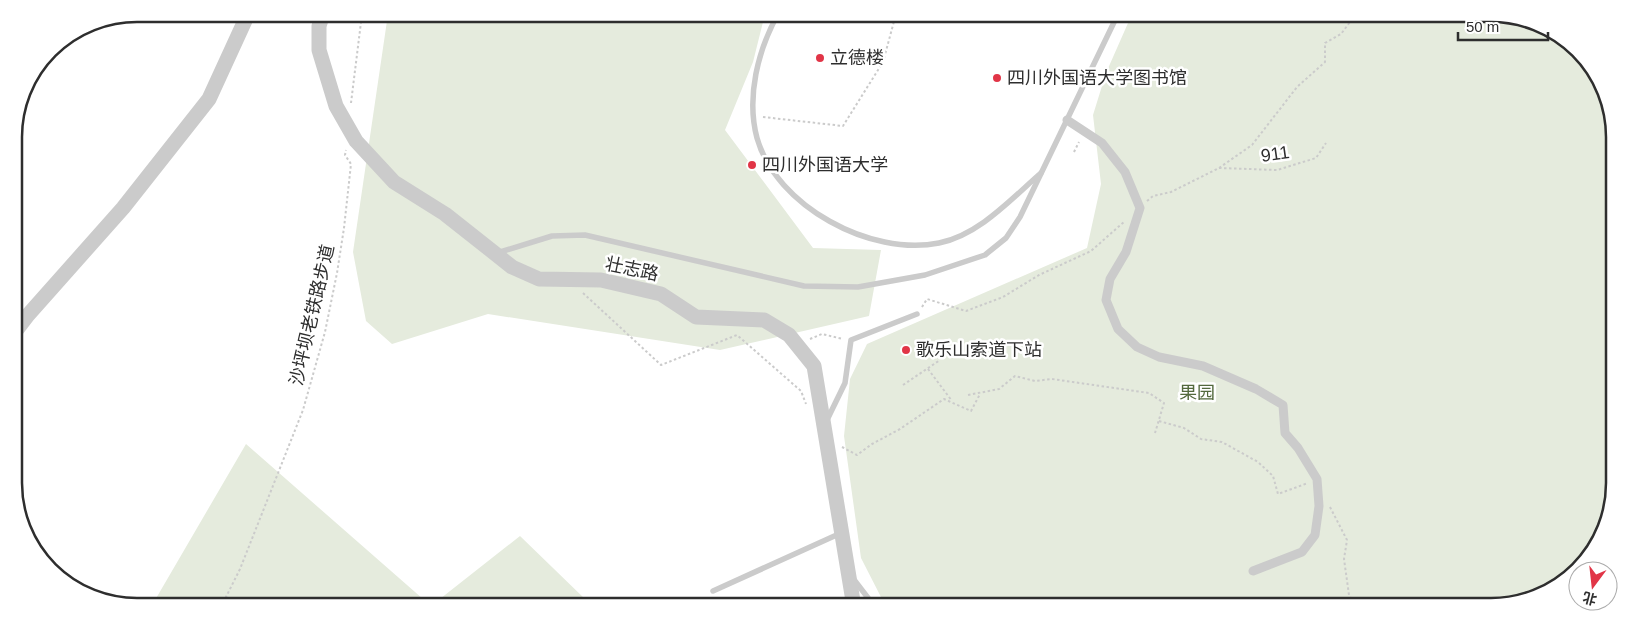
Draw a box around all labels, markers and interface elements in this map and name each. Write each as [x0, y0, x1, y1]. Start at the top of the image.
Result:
scale bar [1458, 10, 1548, 42]
text: 50 m [1466, 18, 1499, 35]
place label: 立德楼 [830, 48, 884, 68]
marker: 立德楼 [814, 52, 826, 64]
place label: 四川外国语大学图书馆 [1007, 68, 1187, 88]
marker: 四川外国语大学图书馆 [991, 72, 1003, 84]
street label: 911 [1259, 142, 1291, 166]
place label: 四川外国语大学 [762, 155, 888, 175]
marker: 四川外国语大学 [746, 159, 758, 171]
street label: 沙坪坝老铁路步道 [286, 243, 338, 387]
street label: 壮志路 [604, 254, 660, 284]
place label: 歌乐山索道下站 [916, 340, 1042, 360]
marker: 歌乐山索道下站 [900, 344, 912, 356]
park label: 果园 [1179, 383, 1215, 403]
north arrow [1568, 561, 1618, 611]
text: 北 [1581, 589, 1598, 608]

